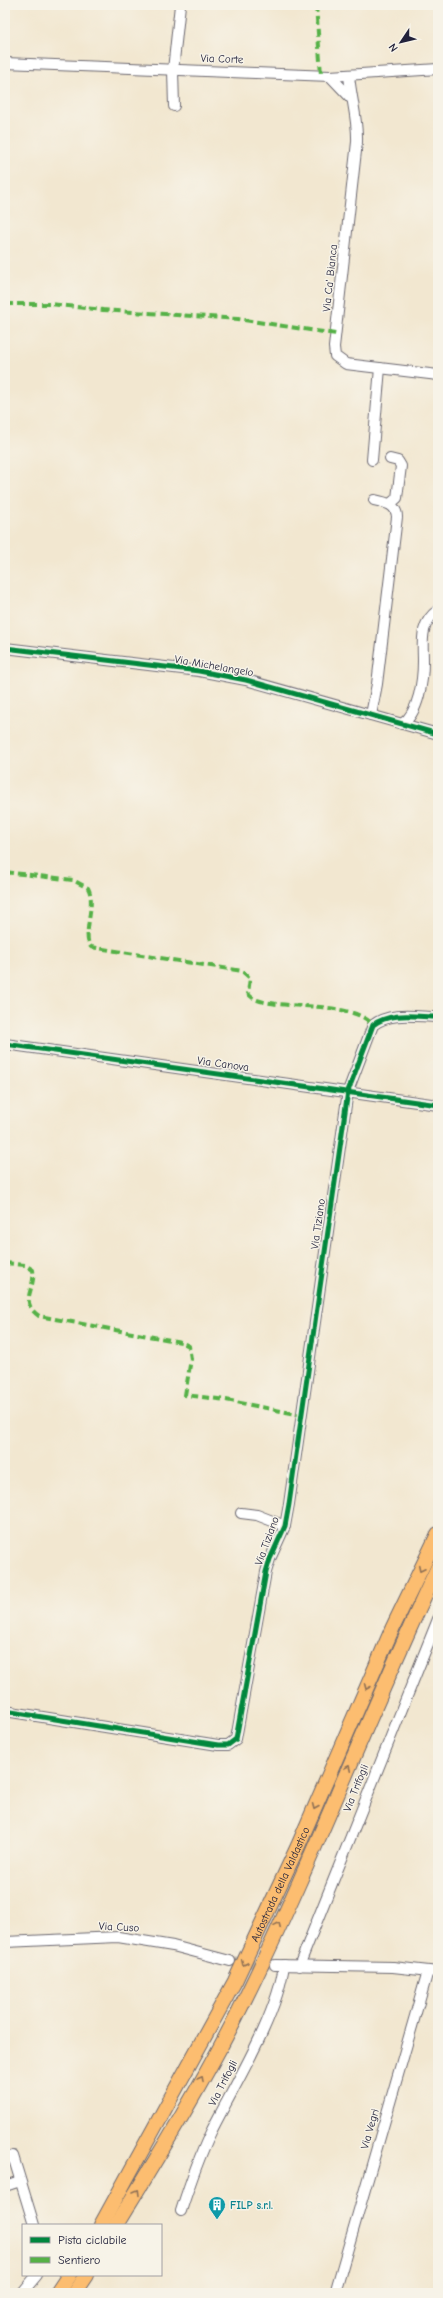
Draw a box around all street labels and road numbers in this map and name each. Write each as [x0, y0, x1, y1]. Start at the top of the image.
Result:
street label: Via Corte [200, 52, 244, 66]
street label: Via Ca' Bianca [320, 243, 340, 313]
street label: Via Michelangelo [174, 653, 255, 679]
street label: Via Canova [196, 1054, 250, 1074]
street label: Via Tiziano [308, 1198, 328, 1250]
street label: Via Tiziano [252, 1515, 282, 1567]
street label: Via Trifogli [341, 1762, 371, 1814]
street label: Autostrada della Valdastico [248, 1825, 312, 1944]
street label: Via Cuso [98, 1919, 140, 1935]
street label: Via Trifogli [206, 2058, 240, 2108]
street label: Via Vegri [358, 2107, 382, 2151]

